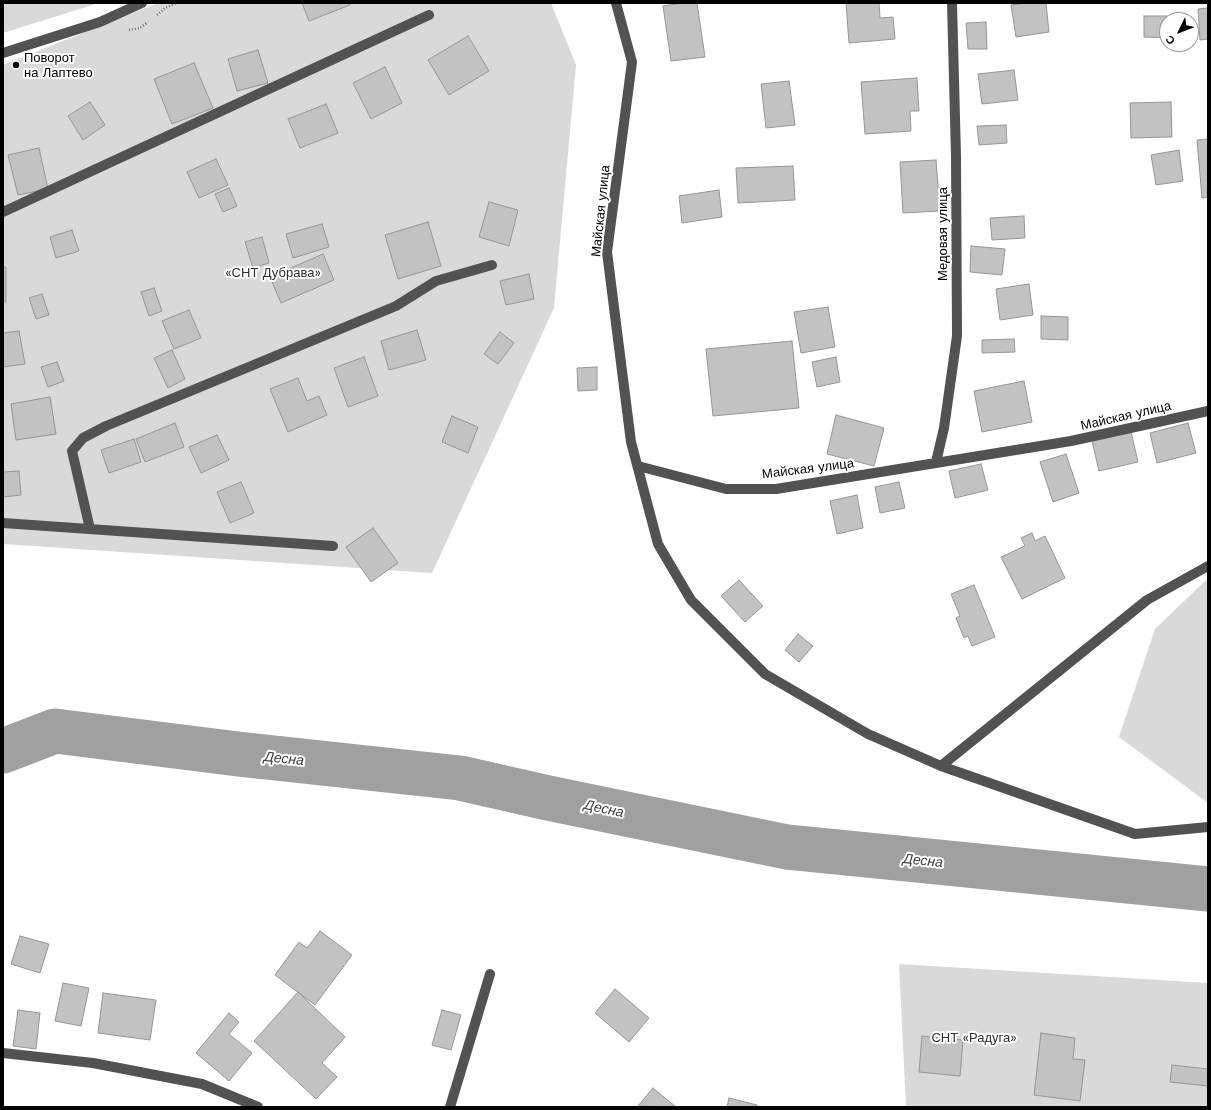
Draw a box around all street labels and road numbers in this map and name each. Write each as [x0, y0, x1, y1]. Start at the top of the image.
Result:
street label: Майская улица [588, 164, 614, 258]
street label: Медовая улица [935, 187, 951, 281]
street label: Майская улица [1079, 398, 1173, 434]
street label: Майская улица [761, 456, 855, 482]

